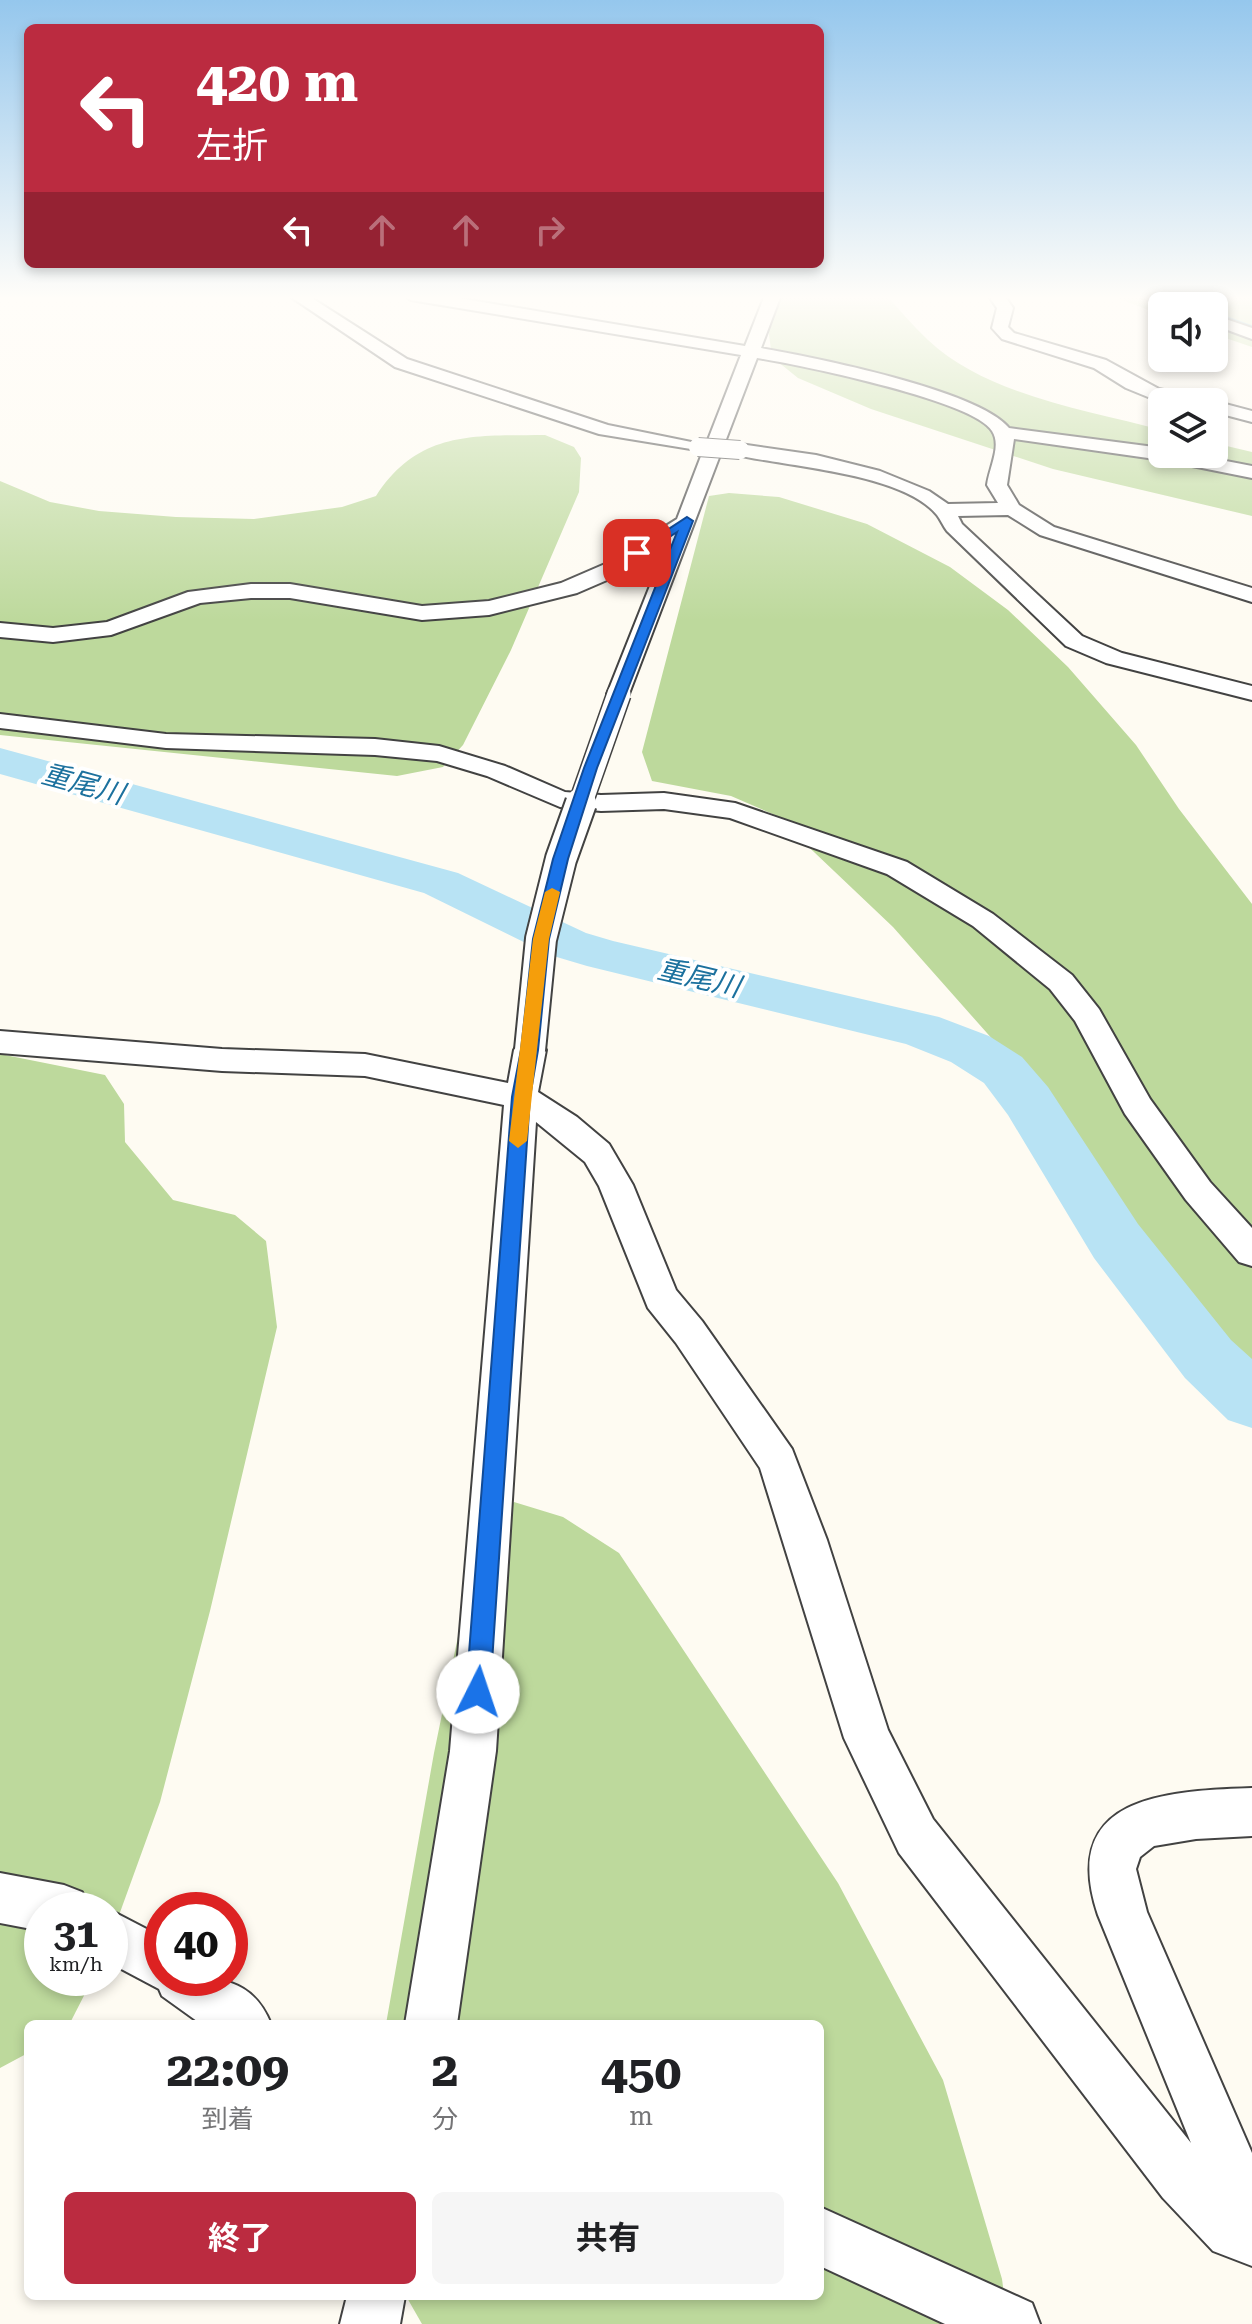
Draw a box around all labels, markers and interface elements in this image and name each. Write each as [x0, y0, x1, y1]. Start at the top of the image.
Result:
text: 420 m [196, 49, 358, 115]
icon: left [64, 56, 168, 160]
text: 左折 [196, 125, 268, 167]
icon: left [276, 208, 320, 252]
icon: ahead [360, 208, 404, 252]
icon: ahead [444, 208, 488, 252]
icon: right [528, 208, 572, 252]
map controls [1148, 292, 1228, 468]
button: sound [1148, 292, 1228, 372]
button: layers [1148, 388, 1228, 468]
pin [603, 519, 671, 587]
icon: arrive [615, 531, 659, 575]
water label: 重尾川 [38, 757, 131, 812]
water label: 重尾川 [654, 952, 747, 1004]
position arrow [436, 1650, 520, 1734]
speed limit sign: 40 [144, 1892, 248, 1996]
text: 31 [54, 1910, 98, 1957]
text: km/h [49, 1952, 103, 1976]
text: 22:09 [166, 2042, 289, 2098]
text: 2 [431, 2042, 458, 2098]
text: 450 [601, 2045, 681, 2101]
text: m [629, 2101, 653, 2131]
text: 到着 [202, 2104, 254, 2134]
text: 分 [432, 2104, 458, 2134]
button: 終了 [64, 2192, 416, 2284]
button: 共有 [432, 2192, 784, 2284]

